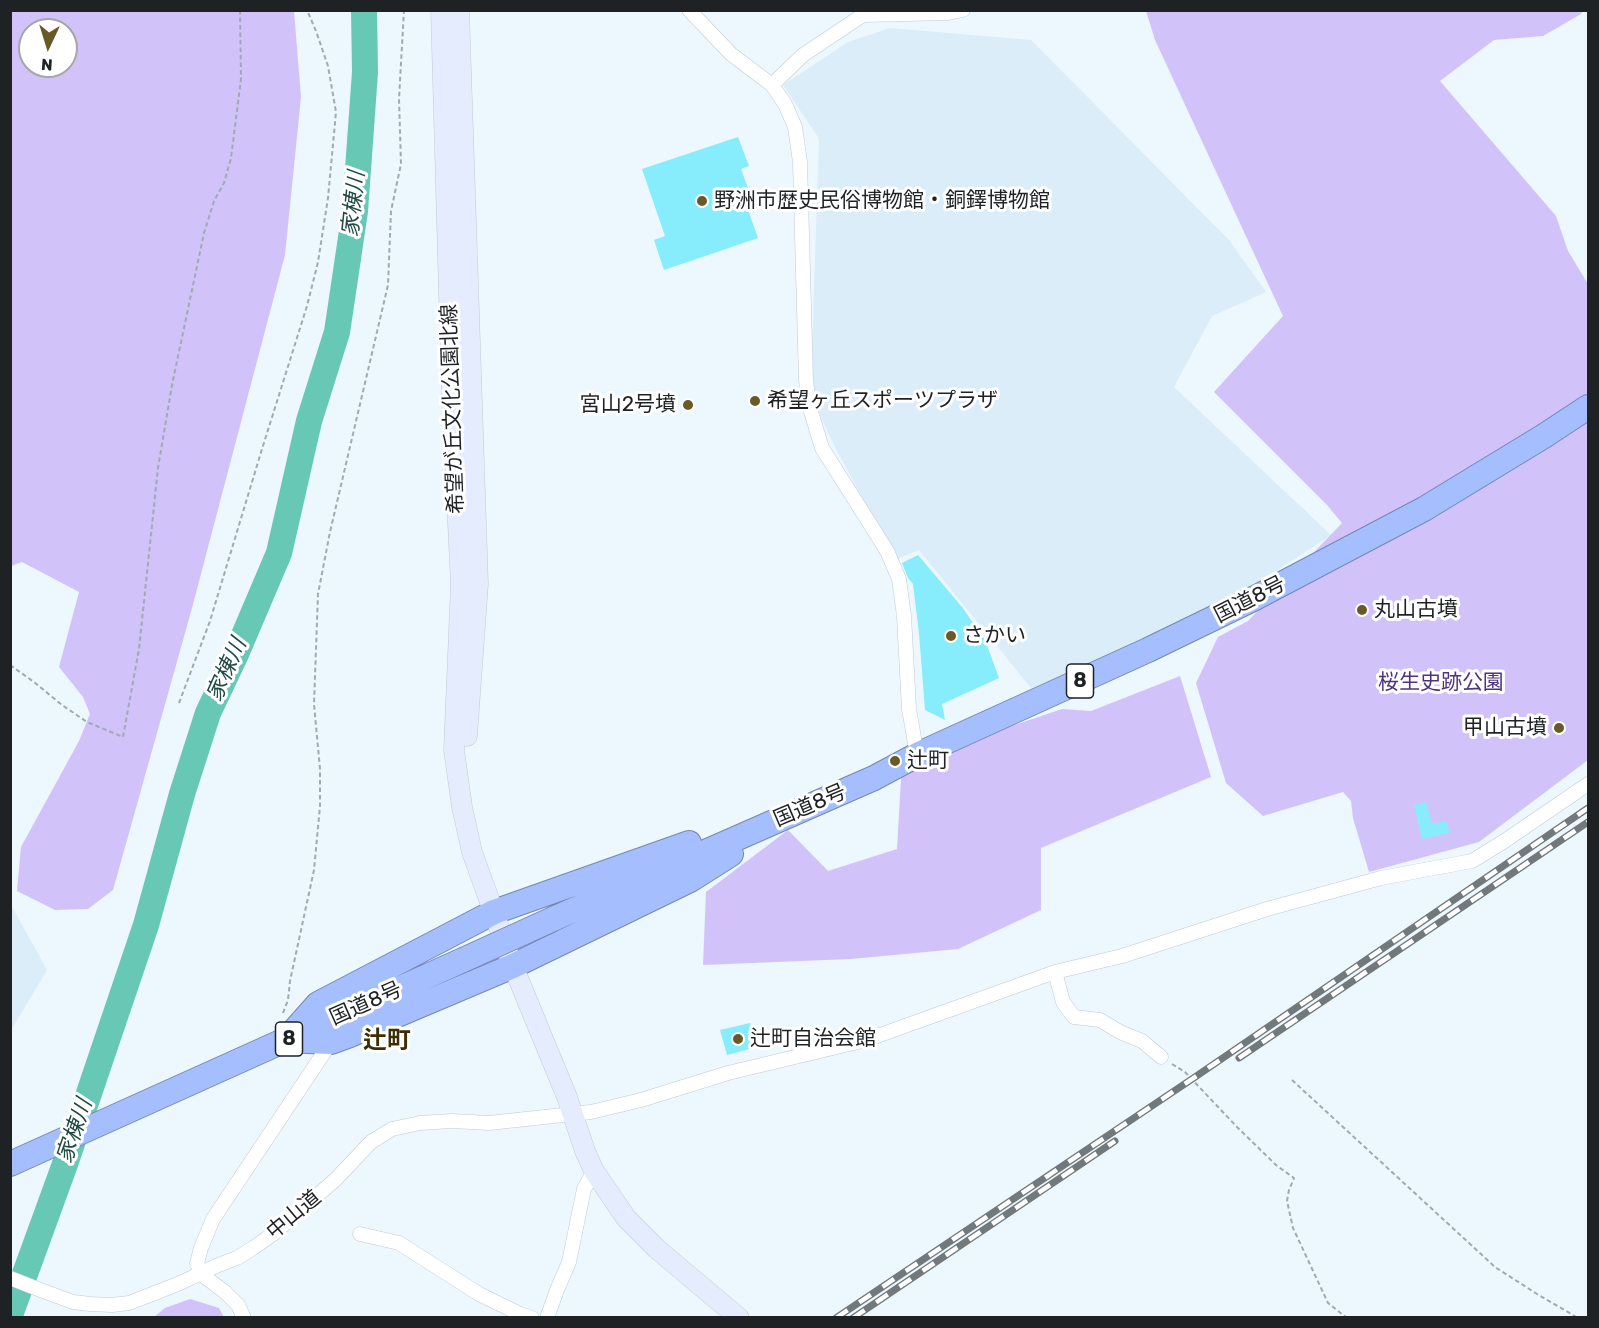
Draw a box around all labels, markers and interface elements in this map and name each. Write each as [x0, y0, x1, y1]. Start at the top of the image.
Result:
north arrow [18, 18, 78, 78]
text: N [40, 55, 53, 74]
water label: 家棟川 [337, 170, 371, 238]
place label: 野洲市歴史民俗博物館・銅鐸博物館 [714, 188, 1050, 214]
marker: 野洲市歴史民俗博物館・銅鐸博物館 [695, 194, 709, 208]
street label: 希望が丘文化公園北線 [437, 304, 469, 514]
place label: 希望ヶ丘スポーツプラザ [767, 388, 998, 414]
place label: 宮山2号墳 [580, 392, 676, 418]
marker: 希望ヶ丘スポーツプラザ [748, 394, 762, 408]
marker: 宮山2号墳 [681, 398, 695, 412]
street label: 国道8号 [1210, 571, 1290, 629]
place label: 丸山古墳 [1374, 597, 1458, 623]
marker: 丸山古墳 [1355, 603, 1369, 617]
place label: さかい [963, 623, 1026, 649]
marker: さかい [944, 629, 958, 643]
water label: 家棟川 [202, 634, 252, 706]
road number: 8 [1066, 664, 1094, 698]
park label: 桜生史跡公園 [1378, 670, 1504, 696]
place label: 甲山古墳 [1463, 715, 1547, 741]
marker: 甲山古墳 [1552, 721, 1566, 735]
place label: 辻町 [907, 748, 949, 774]
marker: 辻町 [888, 754, 902, 768]
street label: 国道8号 [770, 779, 850, 833]
street label: 国道8号 [326, 977, 406, 1031]
road number: 8 [276, 1022, 302, 1056]
place label: 辻町自治会館 [750, 1026, 876, 1052]
district label: 辻町 [363, 1027, 411, 1055]
marker: 辻町自治会館 [731, 1032, 745, 1046]
water label: 家棟川 [52, 1096, 98, 1166]
street label: 中山道 [262, 1185, 326, 1245]

